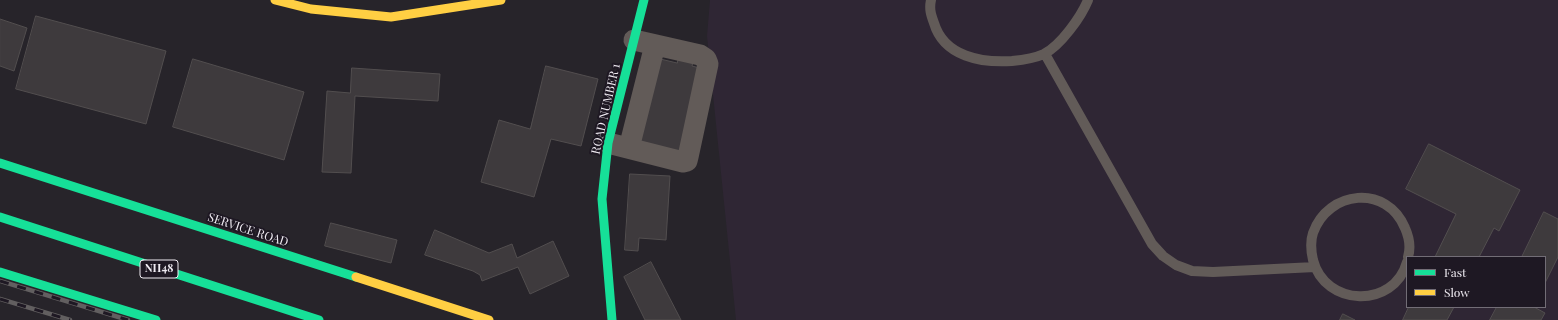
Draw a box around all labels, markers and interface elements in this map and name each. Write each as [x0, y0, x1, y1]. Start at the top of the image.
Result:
street label: ROAD NUMBER 1 [589, 62, 623, 156]
street label: SERVICE ROAD [206, 210, 290, 250]
legend [1406, 256, 1546, 308]
road number: NH48 [140, 260, 178, 278]
text: Fast [1444, 264, 1466, 280]
text: Slow [1444, 284, 1470, 300]

